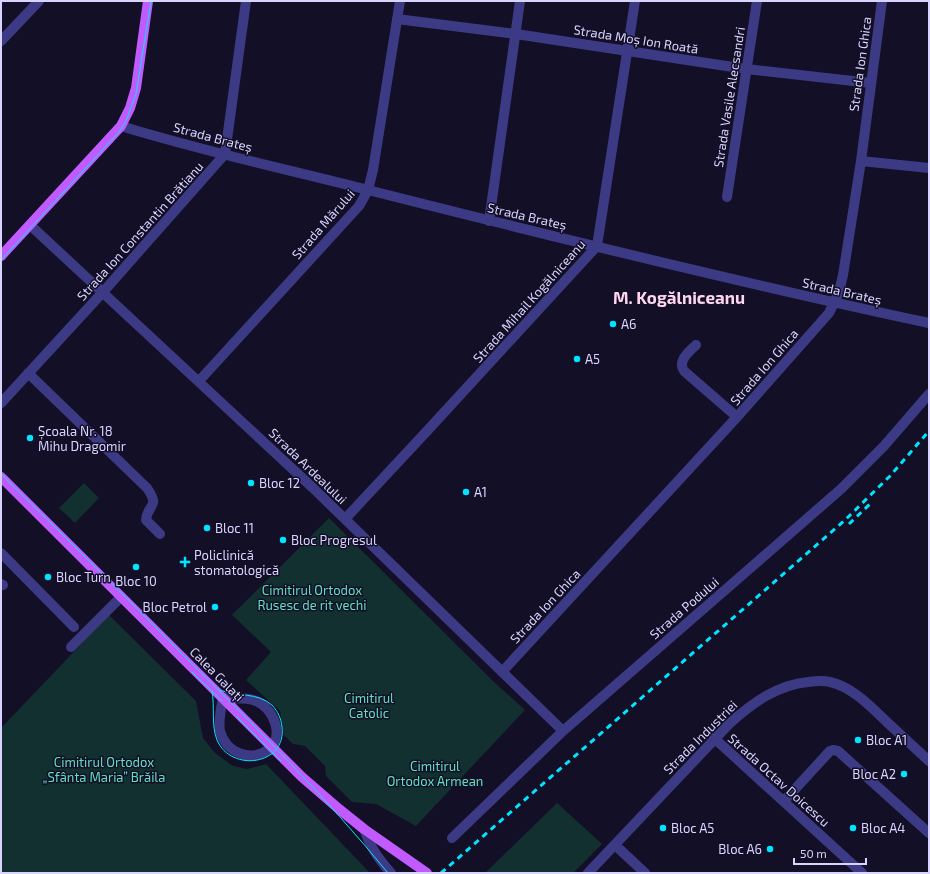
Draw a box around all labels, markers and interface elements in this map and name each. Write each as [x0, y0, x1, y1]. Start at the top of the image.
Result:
street label: Strada Ion Ghica [845, 16, 875, 112]
street label: Strada Moș Ion Roată [572, 21, 700, 58]
street label: Strada Vasile Alecsandri [710, 26, 748, 168]
street label: Strada Brateș [172, 119, 254, 156]
street label: Strada Ion Constantin Brătianu [73, 158, 207, 304]
street label: Strada Mărului [288, 186, 358, 262]
street label: Strada Brateș [486, 199, 568, 234]
street label: Strada Mihail Kogălniceanu [469, 236, 589, 366]
street label: Strada Brateș [801, 274, 883, 309]
district label: M. Kogălniceanu [613, 287, 745, 307]
place label: A6 [621, 316, 637, 332]
marker: A6 [608, 319, 618, 329]
street label: Strada Ion Ghica [727, 326, 801, 408]
place label: A5 [585, 351, 600, 367]
marker: A5 [572, 354, 582, 364]
place label: Școala Nr. 18 Mihu Dragomir [38, 423, 126, 454]
street label: Strada Ardealului [266, 425, 350, 507]
marker: Școala Nr. 18 Mihu Dragomir [25, 433, 35, 443]
place label: Bloc 12 [259, 475, 300, 491]
marker: Bloc 12 [246, 478, 256, 488]
place label: A1 [474, 484, 487, 500]
marker: A1 [461, 487, 471, 497]
place label: Bloc 11 [215, 520, 254, 536]
marker: Bloc 11 [202, 523, 212, 533]
place label: Bloc Progresul [291, 532, 377, 548]
marker: Bloc Progresul [278, 535, 288, 545]
place label: Policlinică stomatologică [194, 547, 279, 578]
marker: Policlinică stomatologică [179, 556, 191, 568]
marker: Bloc 10 [131, 562, 141, 572]
street label: Strada Ion Ghica [507, 566, 583, 646]
place label: Bloc Turn [56, 569, 111, 585]
marker: Bloc Turn [43, 572, 53, 582]
place label: Bloc 10 [115, 573, 157, 589]
street label: Strada Podului [646, 574, 722, 642]
park label: Cimitirul Ortodox Rusesc de rit vechi [257, 582, 367, 613]
place label: Bloc Petrol [143, 599, 207, 615]
marker: Bloc Petrol [210, 602, 220, 612]
street label: Calea Galați [186, 644, 247, 705]
park label: Cimitirul Catolic [344, 690, 394, 721]
street label: Strada Industriei [660, 697, 740, 777]
street label: Strada Octav Doicescu [725, 730, 833, 830]
place label: Bloc A1 [866, 732, 907, 748]
marker: Bloc A1 [853, 735, 863, 745]
park label: Cimitirul Ortodox „Sfânta Maria” Brăila [43, 754, 165, 785]
park label: Cimitirul Ortodox Armean [387, 758, 483, 789]
place label: Bloc A2 [852, 766, 896, 782]
marker: Bloc A2 [899, 769, 909, 779]
place label: Bloc A5 [671, 820, 714, 836]
place label: Bloc A4 [861, 820, 905, 836]
marker: Bloc A5 [658, 823, 668, 833]
marker: Bloc A4 [848, 823, 858, 833]
scale bar [794, 840, 866, 866]
place label: Bloc A6 [718, 841, 762, 857]
marker: Bloc A6 [765, 844, 775, 854]
text: 50 m [800, 846, 827, 860]

